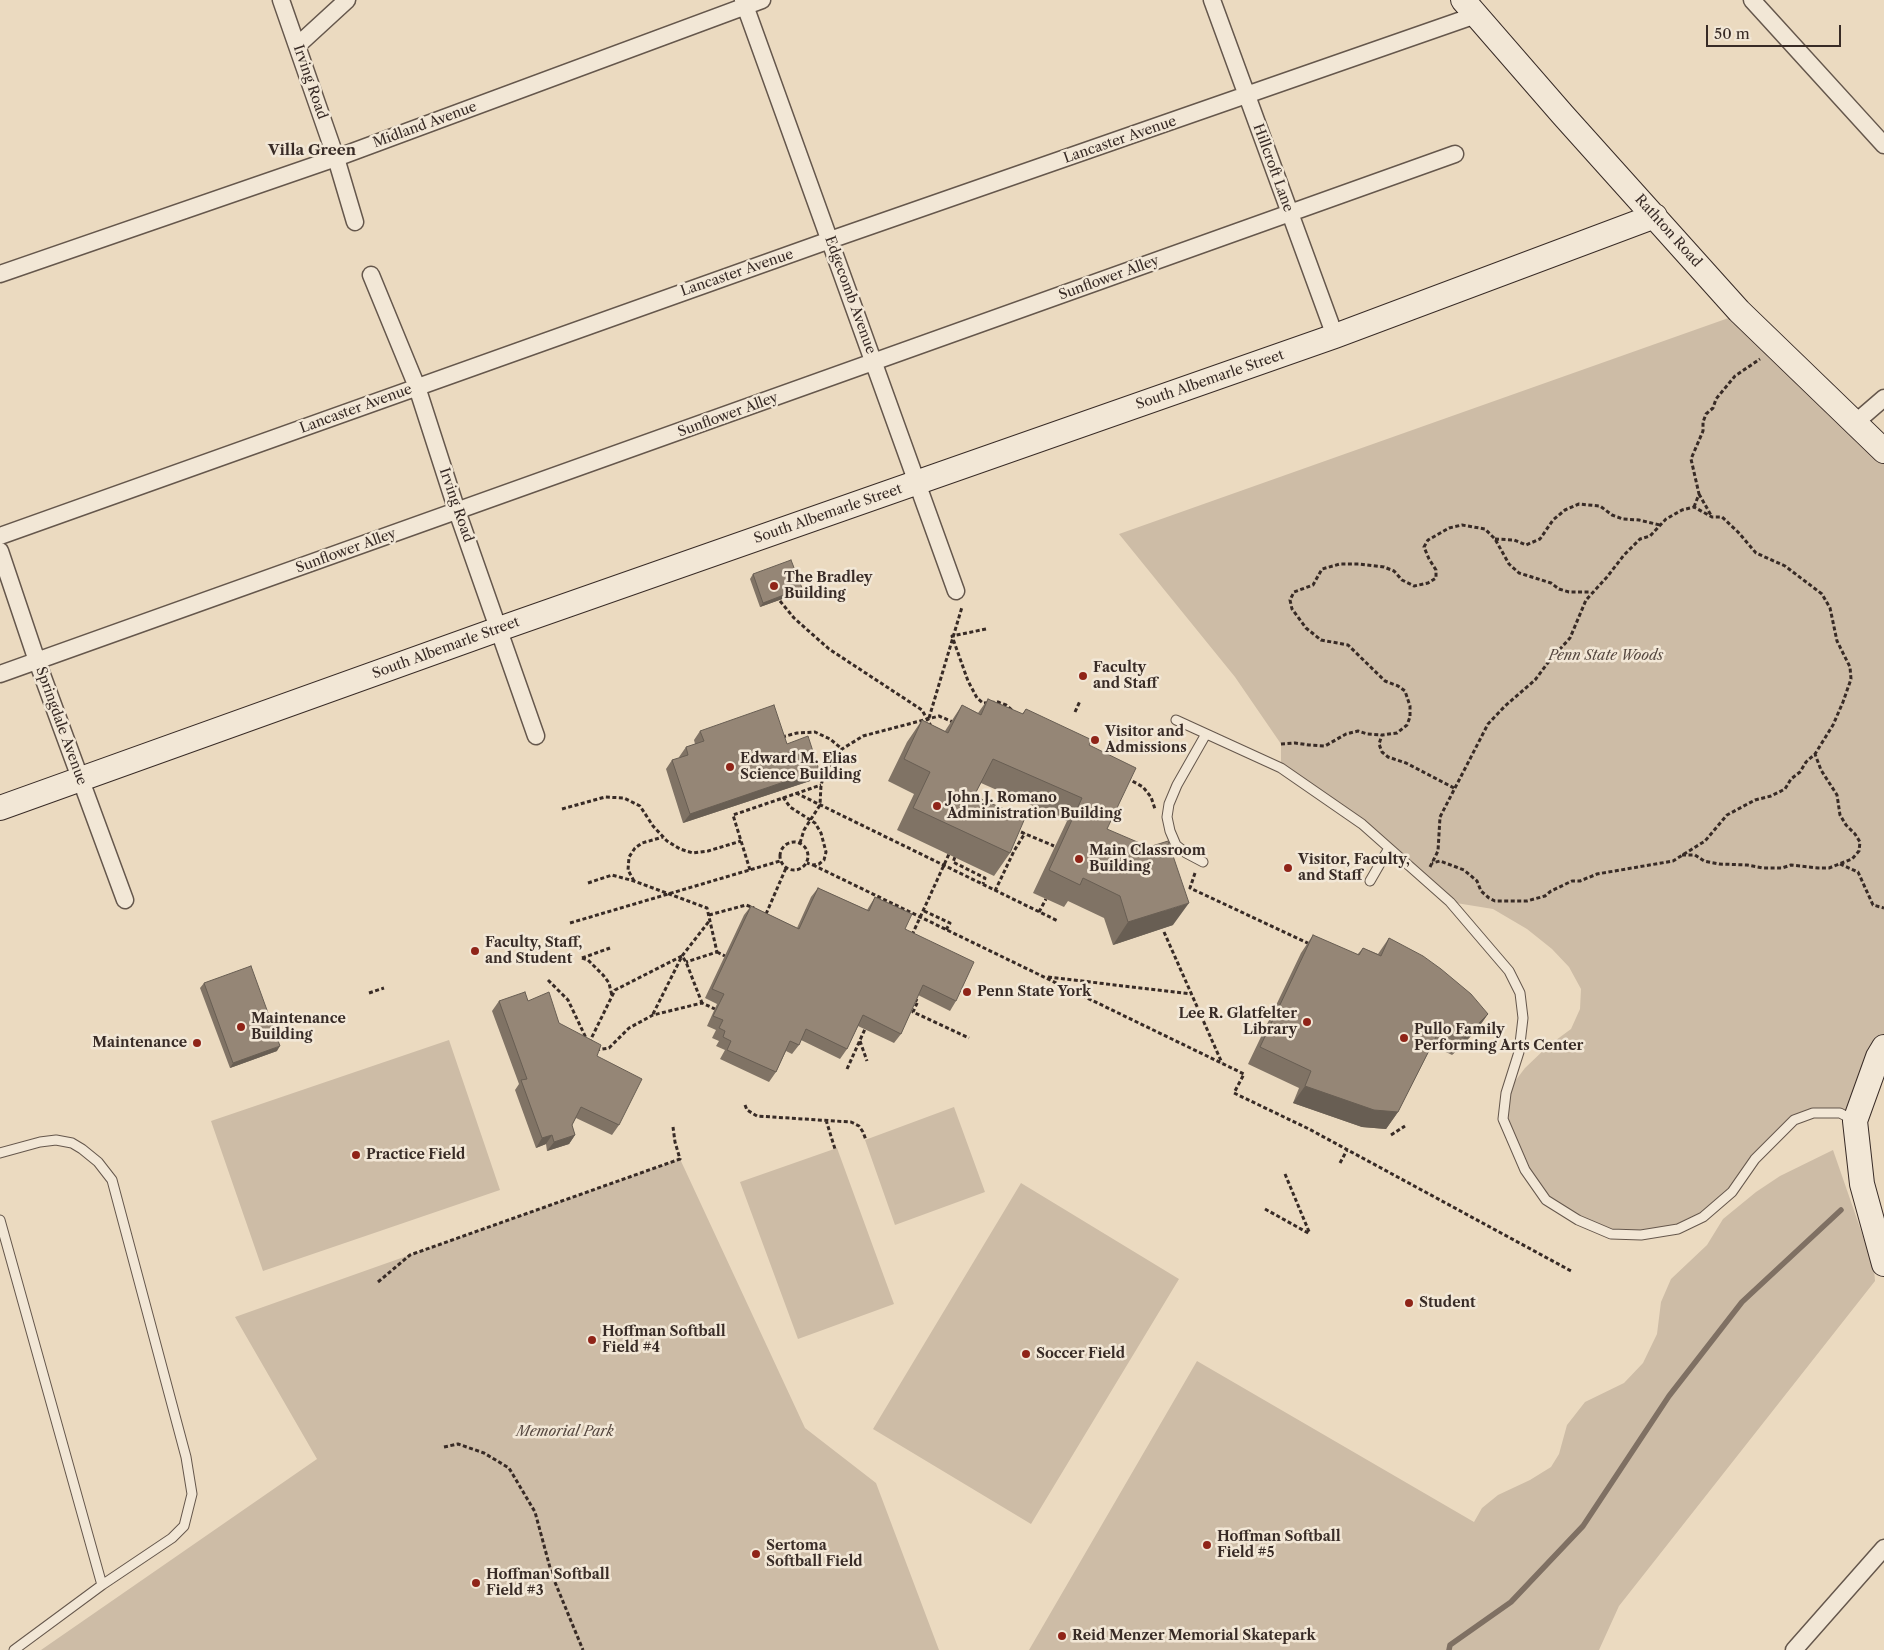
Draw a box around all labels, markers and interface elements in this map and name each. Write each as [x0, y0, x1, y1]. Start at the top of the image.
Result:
scale bar [1709, 15, 1844, 47]
text: 50 m [1714, 24, 1750, 43]
street label: Irving Road [289, 43, 331, 121]
street label: Midland Avenue [371, 98, 479, 152]
street label: Lancaster Avenue [1061, 113, 1179, 167]
street label: Hillcroft Lane [1249, 122, 1297, 214]
district label: Villa Green [268, 142, 356, 160]
street label: Rathton Road [1631, 191, 1705, 271]
street label: Edgecomb Avenue [821, 234, 879, 356]
street label: Lancaster Avenue [678, 246, 796, 300]
street label: Sunflower Alley [1057, 252, 1161, 304]
street label: South Albemarle Street [1134, 347, 1286, 413]
street label: Lancaster Avenue [298, 381, 414, 437]
street label: Sunflower Alley [676, 389, 780, 441]
street label: Irving Road [435, 466, 477, 544]
street label: South Albemarle Street [752, 481, 904, 547]
street label: Sunflower Alley [294, 525, 398, 577]
place label: The Bradley Building [784, 570, 872, 602]
marker: The Bradley Building [768, 580, 780, 592]
street label: South Albemarle Street [370, 614, 522, 682]
park label: Penn State Woods [1549, 648, 1663, 664]
place label: Faculty and Staff [1093, 660, 1157, 692]
street label: Springdale Avenue [32, 665, 90, 787]
marker: Faculty and Staff [1077, 670, 1089, 682]
place label: Visitor and Admissions [1105, 724, 1187, 756]
marker: Visitor and Admissions [1089, 734, 1101, 746]
place label: Edward M. Elias Science Building [740, 751, 861, 784]
marker: Edward M. Elias Science Building [724, 761, 736, 773]
place label: John J. Romano Administration Building [947, 790, 1122, 822]
marker: John J. Romano Administration Building [931, 800, 943, 812]
place label: Main Classroom Building [1089, 843, 1206, 876]
place label: Visitor, Faculty, and Staff [1298, 852, 1410, 884]
marker: Main Classroom Building [1073, 853, 1085, 865]
marker: Visitor, Faculty, and Staff [1282, 862, 1294, 874]
place label: Faculty, Staff, and Student [485, 935, 582, 968]
marker: Faculty, Staff, and Student [469, 945, 481, 957]
place label: Penn State York [977, 984, 1091, 1000]
marker: Penn State York [961, 986, 973, 998]
place label: Lee R. Glatfelter Library [1178, 1006, 1297, 1038]
place label: Maintenance Building [251, 1011, 346, 1044]
marker: Lee R. Glatfelter Library [1301, 1016, 1313, 1028]
marker: Maintenance Building [235, 1021, 247, 1033]
place label: Pullo Family Performing Arts Center [1414, 1022, 1583, 1054]
marker: Pullo Family Performing Arts Center [1398, 1032, 1410, 1044]
place label: Maintenance [92, 1035, 187, 1051]
marker: Maintenance [191, 1037, 203, 1049]
place label: Practice Field [366, 1147, 465, 1163]
marker: Practice Field [350, 1149, 362, 1161]
place label: Student [1419, 1295, 1476, 1311]
marker: Student [1403, 1297, 1415, 1309]
place label: Hoffman Softball Field #4 [602, 1324, 726, 1356]
marker: Hoffman Softball Field #4 [586, 1334, 598, 1346]
place label: Soccer Field [1036, 1346, 1125, 1362]
marker: Soccer Field [1020, 1348, 1032, 1360]
park label: Memorial Park [516, 1424, 614, 1440]
place label: Hoffman Softball Field #5 [1217, 1529, 1341, 1561]
place label: Sertoma Softball Field [766, 1538, 863, 1570]
marker: Hoffman Softball Field #5 [1201, 1539, 1213, 1551]
marker: Sertoma Softball Field [750, 1548, 762, 1560]
place label: Hoffman Softball Field #3 [486, 1567, 610, 1600]
marker: Hoffman Softball Field #3 [470, 1577, 482, 1589]
place label: Reid Menzer Memorial Skatepark [1072, 1628, 1316, 1644]
marker: Reid Menzer Memorial Skatepark [1056, 1630, 1068, 1642]

